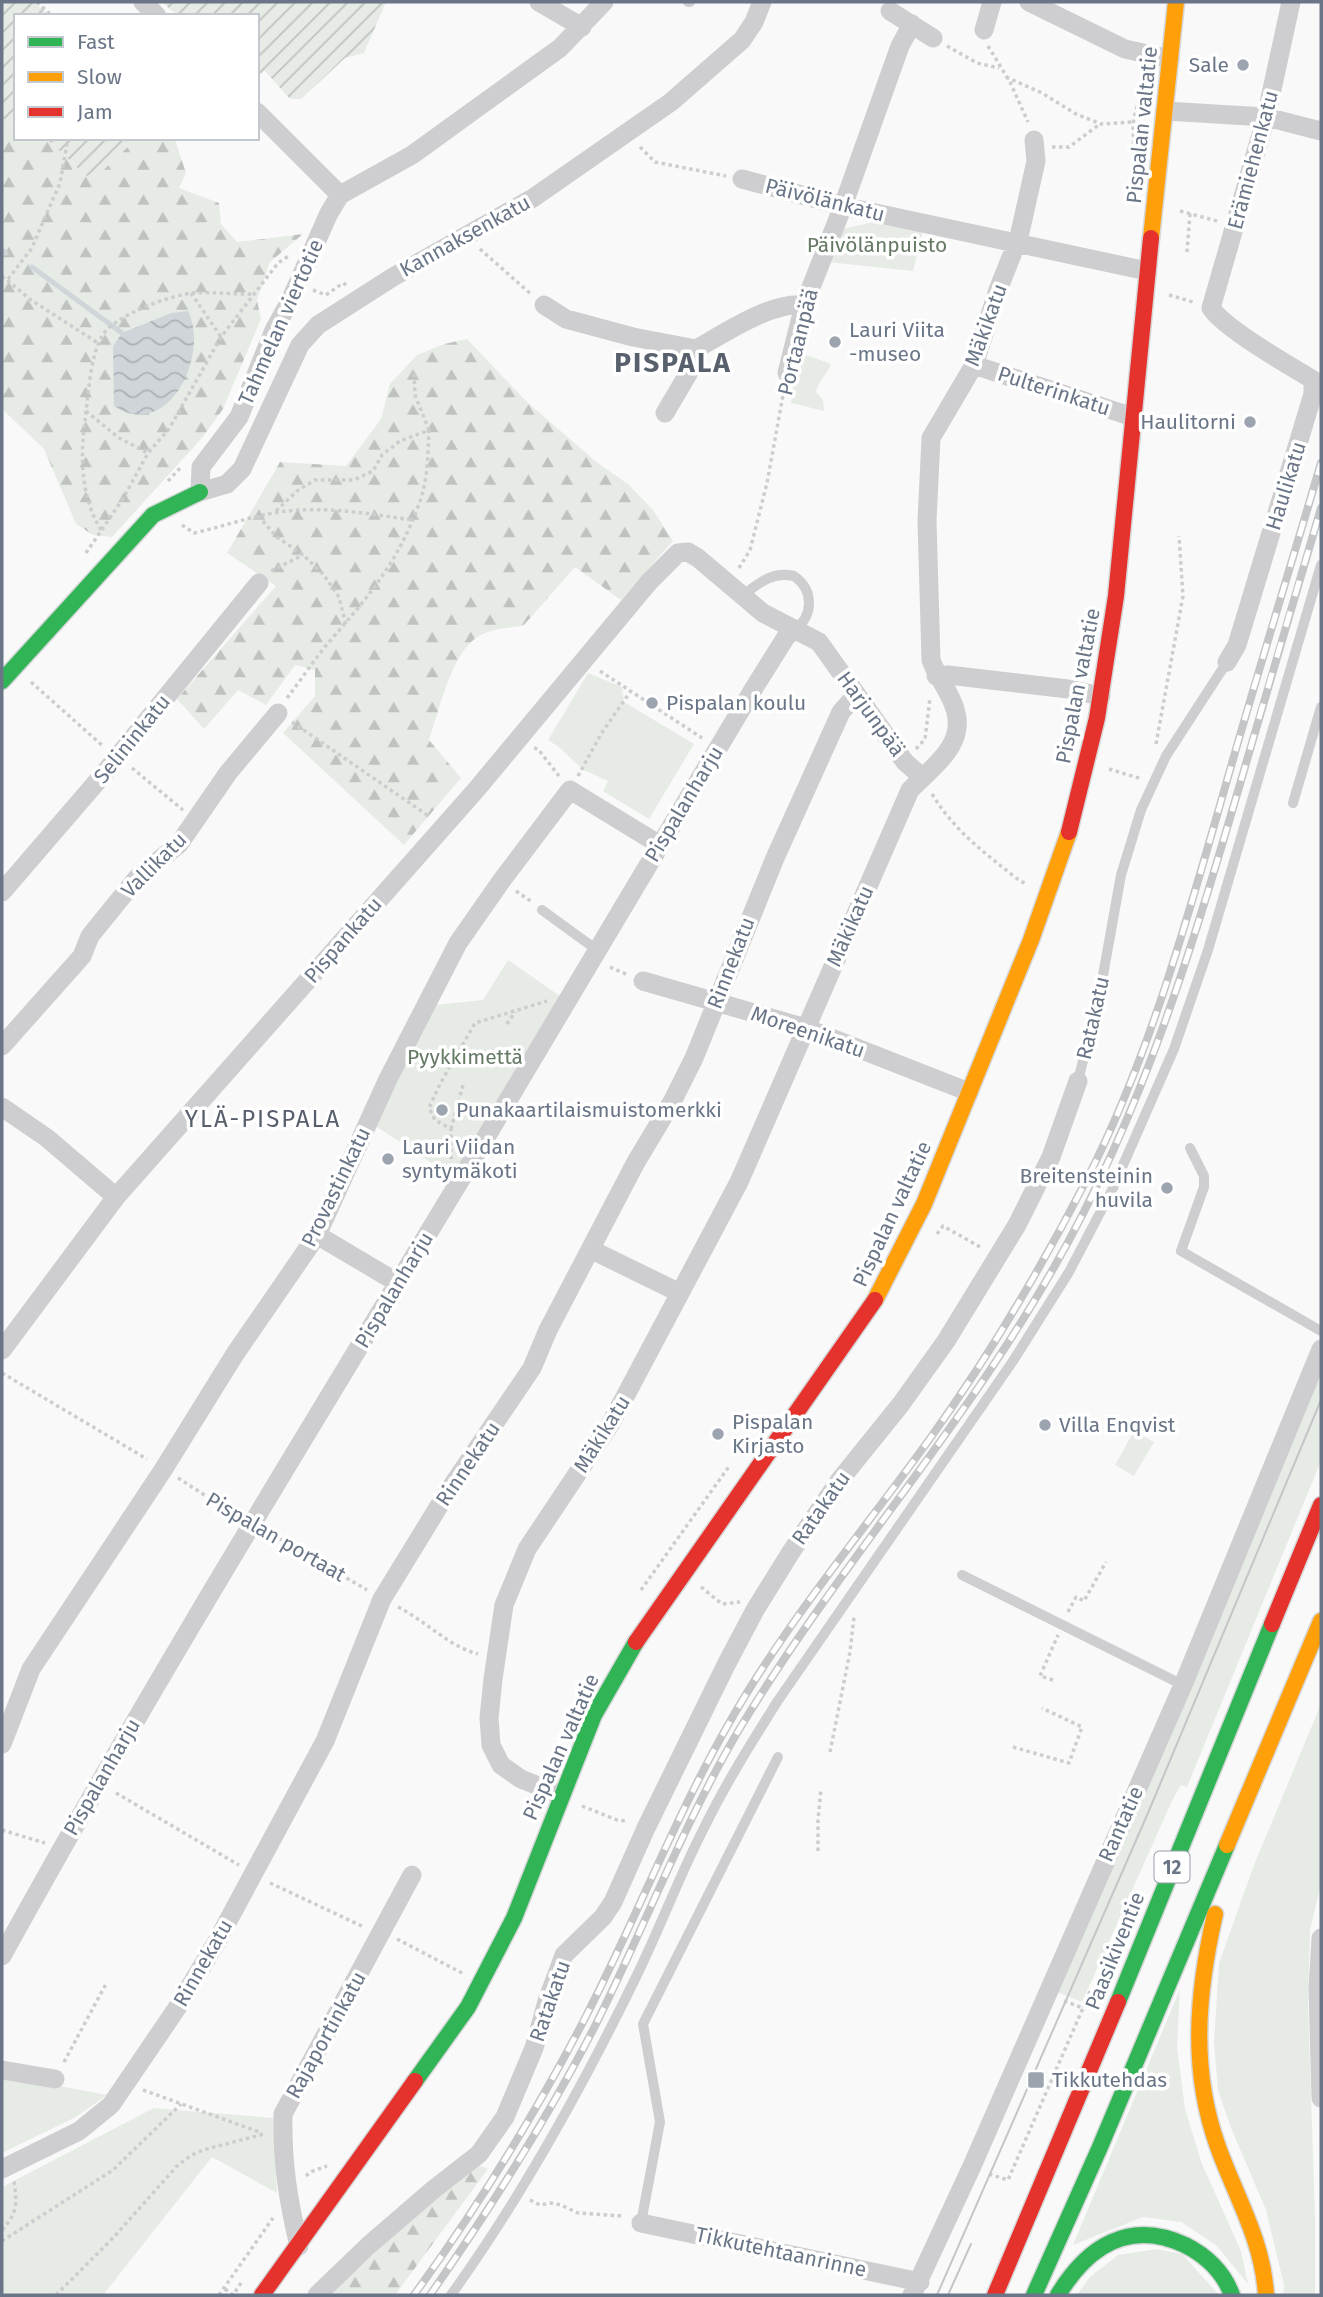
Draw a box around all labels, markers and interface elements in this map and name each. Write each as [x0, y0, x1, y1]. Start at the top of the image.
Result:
legend [14, 14, 259, 140]
text: Fast [77, 29, 115, 55]
street label: Pispalan valtatie [1121, 45, 1163, 205]
place label: Sale [1189, 52, 1229, 78]
marker: Sale [1235, 57, 1251, 73]
text: Slow [77, 64, 122, 90]
street label: Erämiehenkatu [1222, 88, 1284, 232]
text: Jam [77, 99, 113, 125]
street label: Päivölänkatu [762, 173, 888, 227]
street label: Kannaksenkatu [395, 189, 535, 283]
park label: Päivölänpuisto [807, 232, 947, 258]
street label: Tahmelan viertotie [233, 235, 329, 409]
street label: Mäkikatu [959, 280, 1013, 370]
street label: Portaanpää [772, 286, 824, 398]
place label: Lauri Viita -museo [849, 317, 945, 367]
marker: Lauri Viita -museo [827, 334, 843, 350]
district label: PISPALA [614, 346, 732, 379]
street label: Pulterinkatu [994, 361, 1114, 421]
place label: Haulitorni [1140, 409, 1236, 435]
marker: Haulitorni [1242, 414, 1258, 430]
street label: Haulikatu [1260, 438, 1312, 534]
street label: Pispalan valtatie [1050, 606, 1106, 766]
street label: Harjunpää [831, 666, 911, 762]
street label: Selininkatu [88, 689, 176, 789]
place label: Pispalan koulu [666, 690, 806, 716]
marker: Pispalan koulu [644, 695, 660, 711]
street label: Pispalanharju [639, 741, 729, 867]
street label: Vallikatu [116, 827, 192, 903]
street label: Mäkikatu [821, 881, 879, 971]
street label: Pispankatu [299, 892, 387, 988]
street label: Rinnekatu [702, 913, 760, 1013]
street label: Ratakatu [1071, 974, 1115, 1062]
street label: Moreenikatu [748, 1000, 868, 1064]
park label: Pyykkimettä [407, 1044, 523, 1070]
place label: Punakaartilaismuistomerkki [456, 1097, 722, 1123]
marker: Punakaartilaismuistomerkki [434, 1102, 450, 1118]
district label: YLÄ-PISPALA [185, 1105, 341, 1133]
street label: Provastinkatu [296, 1123, 376, 1251]
place label: Lauri Viidan syntymäkoti [402, 1134, 518, 1184]
street label: Pispalan valtatie [847, 1137, 937, 1291]
marker: Lauri Viidan syntymäkoti [380, 1151, 396, 1167]
place label: Breitensteinin huvila [1019, 1163, 1153, 1213]
marker: Breitensteinin huvila [1159, 1180, 1175, 1196]
street label: Pispalanharju [349, 1227, 439, 1353]
street label: Mäkikatu [568, 1391, 636, 1477]
place label: Pispalan Kirjasto [732, 1409, 813, 1459]
place label: Villa Enqvist [1059, 1412, 1176, 1438]
street label: Rinnekatu [430, 1417, 506, 1511]
marker: Villa Enqvist [1037, 1417, 1053, 1433]
marker: Pispalan Kirjasto [710, 1426, 726, 1442]
street label: Ratakatu [786, 1466, 856, 1550]
street label: Pispalan portaat [201, 1486, 351, 1588]
street label: Pispalan valtatie [517, 1670, 605, 1824]
street label: Pispalanharju [58, 1714, 146, 1840]
street label: Rantatie [1093, 1782, 1149, 1866]
road number: 12 [1154, 1852, 1190, 1882]
street label: Paasikiventie [1080, 1888, 1150, 2014]
street label: Rinnekatu [168, 1915, 238, 2011]
street label: Ratakatu [524, 1957, 576, 2045]
street label: Rajaportinkatu [280, 1967, 372, 2103]
place label: Tikkutehdas [1052, 2067, 1167, 2093]
marker: Tikkutehdas [1026, 2070, 1046, 2090]
street label: Tikkutehtaanrinne [693, 2221, 869, 2283]

